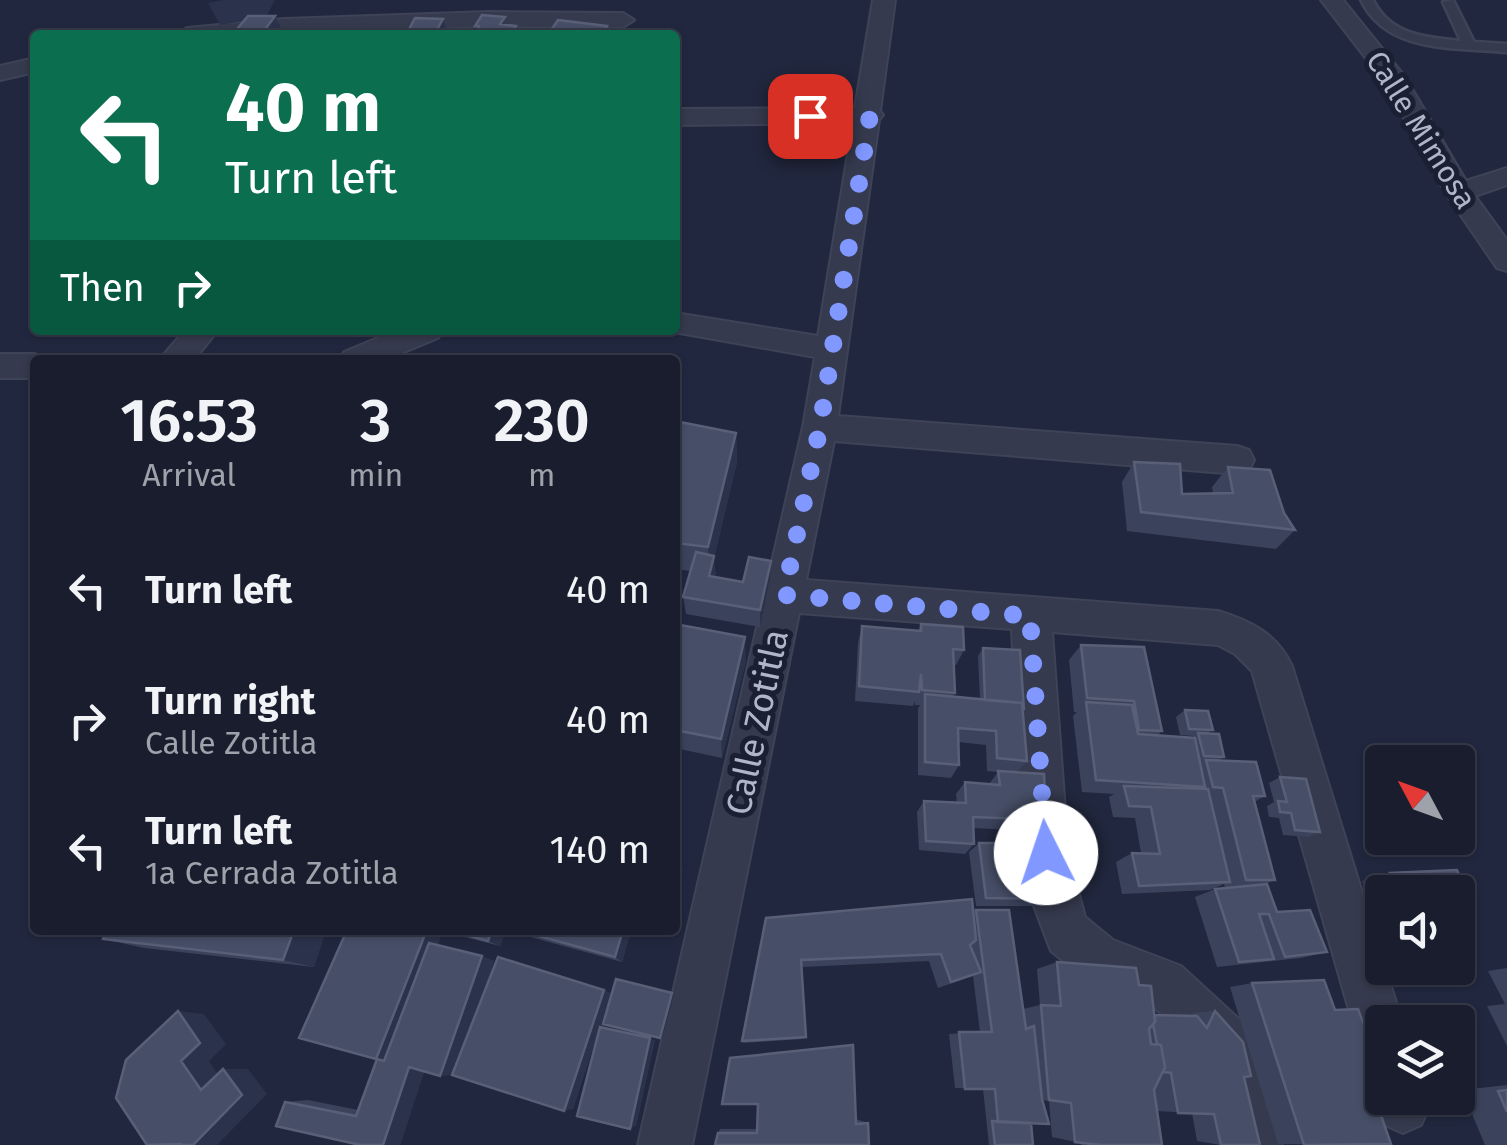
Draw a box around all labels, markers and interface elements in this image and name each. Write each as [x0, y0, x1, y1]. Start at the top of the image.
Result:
street label: Calle Mimosa [1358, 44, 1484, 216]
text: 40 m [225, 66, 381, 150]
icon: left [60, 70, 190, 200]
pin [768, 74, 853, 159]
icon: arrive [783, 89, 838, 144]
text: Turn left [225, 151, 397, 205]
icon: right [165, 260, 220, 315]
text: Then [60, 265, 145, 311]
text: 16:53 [120, 385, 258, 457]
text: 3 [360, 385, 391, 457]
text: 230 [494, 385, 590, 457]
text: Arrival [142, 456, 236, 494]
text: min [348, 456, 403, 494]
text: m [528, 456, 555, 494]
icon: left [60, 563, 115, 618]
text: Turn left [145, 567, 292, 613]
text: 40 m [566, 567, 650, 613]
street label: Calle Zotitla [717, 625, 797, 819]
text: Turn right [145, 678, 315, 724]
icon: right [60, 693, 115, 748]
text: 40 m [566, 697, 650, 743]
text: Calle Zotitla [145, 724, 317, 762]
north arrow [1365, 745, 1475, 855]
map controls [1365, 745, 1475, 1115]
position arrow [994, 801, 1098, 905]
text: Turn left [145, 808, 292, 854]
icon: left [60, 823, 115, 878]
text: 140 m [549, 827, 650, 873]
text: 1a Cerrada Zotitla [145, 854, 399, 892]
button: sound [1365, 875, 1475, 985]
button: layers [1365, 1005, 1475, 1115]

